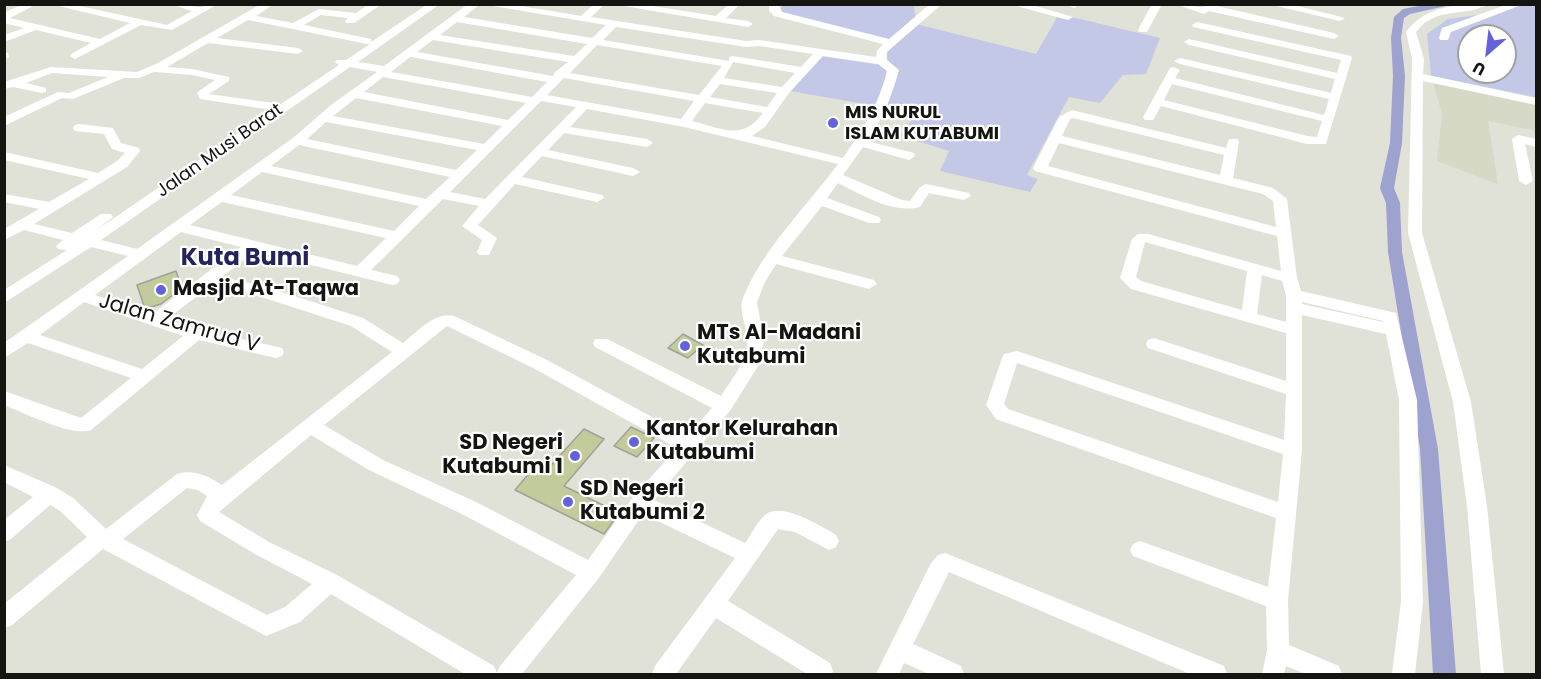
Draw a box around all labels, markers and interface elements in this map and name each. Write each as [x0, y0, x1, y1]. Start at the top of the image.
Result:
north arrow [1457, 24, 1517, 84]
text: U [1469, 56, 1490, 81]
street label: Jalan Musi Barat [153, 99, 287, 203]
place label: MIS NURUL ISLAM KUTABUMI [845, 102, 999, 144]
marker: MIS NURUL ISLAM KUTABUMI [826, 116, 840, 130]
district label: Kuta Bumi [181, 245, 309, 273]
place label: Masjid At-Taqwa [173, 277, 359, 303]
marker: Masjid At-Taqwa [154, 283, 168, 297]
street label: Jalan Zamrud V [96, 289, 262, 359]
place label: MTs Al-Madani Kutabumi [697, 321, 861, 371]
marker: MTs Al-Madani Kutabumi [678, 339, 692, 353]
place label: Kantor Kelurahan Kutabumi [646, 417, 838, 467]
place label: SD Negeri Kutabumi 1 [442, 431, 563, 481]
marker: Kantor Kelurahan Kutabumi [627, 435, 641, 449]
marker: SD Negeri Kutabumi 1 [568, 449, 582, 463]
place label: SD Negeri Kutabumi 2 [580, 477, 705, 527]
marker: SD Negeri Kutabumi 2 [561, 495, 575, 509]

